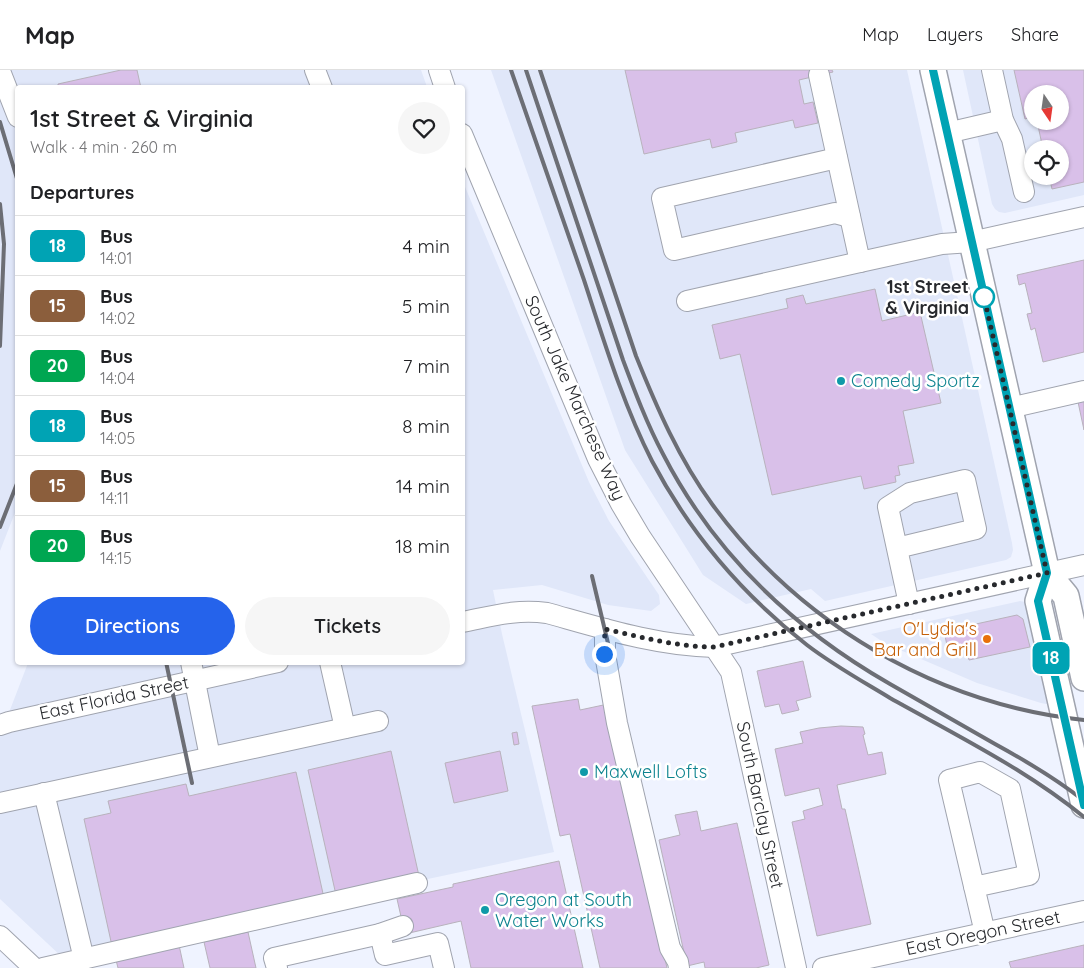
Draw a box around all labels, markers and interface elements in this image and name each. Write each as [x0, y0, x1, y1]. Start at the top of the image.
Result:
text: Map [25, 20, 75, 50]
text: Map [862, 23, 899, 46]
text: Layers [927, 23, 983, 46]
text: Share [1011, 23, 1059, 46]
north arrow [1024, 85, 1069, 130]
map controls [1024, 85, 1069, 185]
button: heart [398, 102, 450, 154]
text: 1st Street & Virginia [30, 103, 253, 133]
text: Walk · 4 min · 260 m [30, 137, 177, 157]
button: locate [1024, 140, 1069, 185]
text: Departures [30, 180, 134, 204]
text: Bus [100, 224, 133, 248]
text: 18 [49, 234, 66, 257]
text: 4 min [402, 234, 450, 258]
text: 14:01 [100, 248, 133, 268]
place label: 1st Street & Virginia [885, 275, 969, 319]
text: Bus [100, 284, 133, 308]
marker: 1st Street & Virginia [973, 286, 995, 308]
street label: South Jake Marchese Way [520, 292, 631, 504]
text: 15 [49, 294, 66, 317]
text: 5 min [402, 294, 450, 318]
text: 14:02 [100, 308, 136, 328]
text: Bus [100, 344, 133, 368]
text: 20 [47, 354, 68, 377]
text: 7 min [403, 354, 450, 378]
text: 14:04 [100, 368, 135, 388]
place label: Comedy Sportz [851, 369, 980, 392]
marker: Comedy Sportz [835, 375, 847, 387]
text: Bus [100, 404, 133, 428]
text: 18 [49, 414, 66, 437]
text: 8 min [402, 414, 450, 438]
text: 14:05 [100, 428, 135, 448]
text: Bus [100, 464, 133, 488]
text: 15 [49, 474, 66, 497]
text: 14 min [396, 474, 450, 498]
text: 14:11 [100, 488, 129, 508]
text: Bus [100, 524, 133, 548]
text: 20 [47, 534, 68, 557]
text: 18 min [395, 534, 450, 558]
text: 14:15 [100, 548, 132, 568]
button: Directions [30, 597, 235, 655]
button: Tickets [245, 597, 450, 655]
place label: O'Lydia's Bar and Grill [874, 617, 977, 661]
marker: O'Lydia's Bar and Grill [981, 633, 993, 645]
your location [592, 642, 617, 667]
line badge: 18 [1028, 642, 1074, 674]
text: 18 [1043, 646, 1059, 669]
street label: East Florida Street [37, 670, 191, 725]
street label: South Barclay Street [732, 719, 789, 891]
place label: Maxwell Lofts [594, 760, 707, 783]
marker: Maxwell Lofts [578, 766, 590, 778]
place label: Oregon at South Water Works [495, 888, 632, 932]
marker: Oregon at South Water Works [479, 904, 491, 916]
street label: East Oregon Street [904, 905, 1062, 960]

